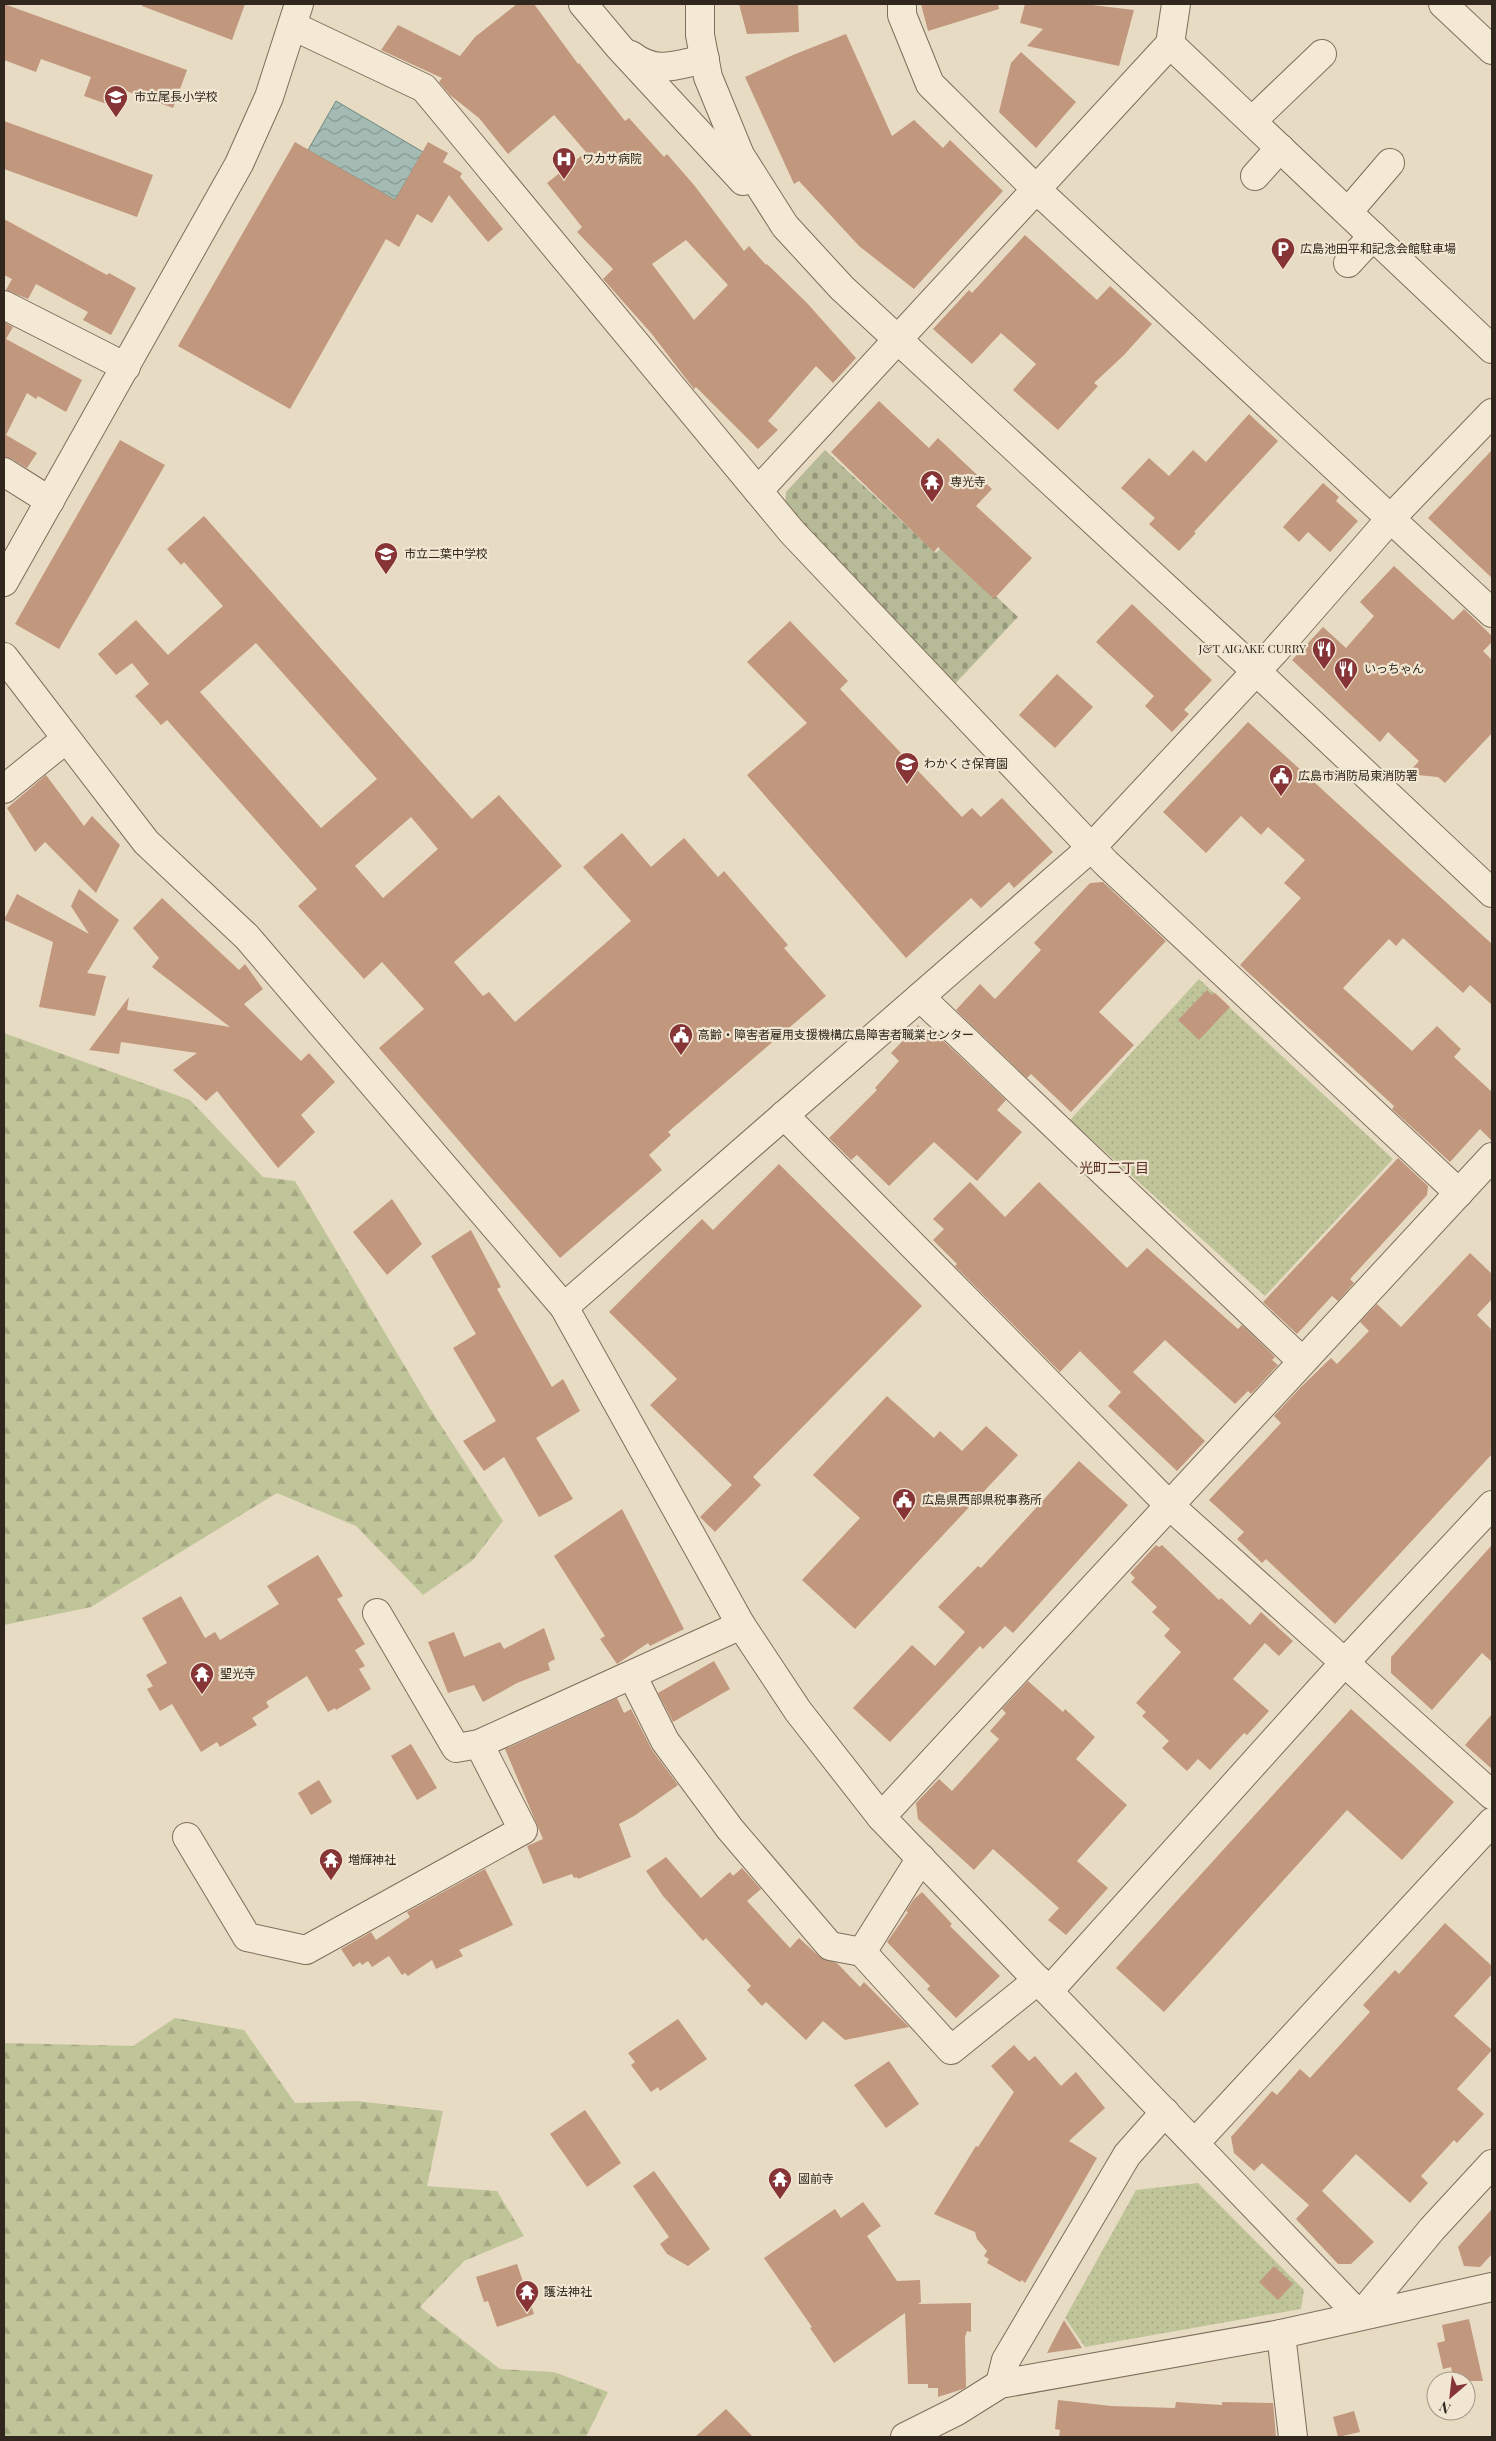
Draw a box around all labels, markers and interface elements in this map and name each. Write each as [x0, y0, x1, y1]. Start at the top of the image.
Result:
school or university icon: 市立尾長小学校 [103, 84, 129, 118]
place label: 市立尾長小学校 [134, 88, 218, 104]
hospital icon: ワカサ病院 [551, 146, 577, 180]
place label: ワカサ病院 [582, 150, 642, 166]
parking icon: 広島池田平和記念会館駐車場 [1270, 236, 1296, 270]
place label: 広島池田平和記念会館駐車場 [1300, 240, 1456, 256]
temple icon: 専光寺 [919, 469, 945, 503]
place label: 専光寺 [950, 473, 986, 489]
school or university icon: 市立二葉中学校 [373, 541, 399, 575]
place label: 市立二葉中学校 [404, 545, 488, 561]
restaurant icon: J&T AIGAKE CURRY [1311, 636, 1337, 670]
place label: J&T AIGAKE CURRY [1198, 640, 1307, 656]
restaurant icon: いっちゃん [1333, 656, 1359, 690]
place label: いっちゃん [1364, 660, 1424, 676]
school or university icon: わかくさ保育園 [894, 751, 920, 785]
place label: わかくさ保育園 [924, 755, 1008, 771]
public building icon: 広島市消防局東消防署 [1268, 763, 1294, 797]
place label: 広島市消防局東消防署 [1298, 767, 1418, 783]
public building icon: 高齢・障害者雇用支援機構広島障害者職業センター [668, 1022, 694, 1056]
place label: 高齢・障害者雇用支援機構広島障害者職業センター [698, 1026, 974, 1042]
district label: 光町二丁目 [1079, 1158, 1149, 1177]
public building icon: 広島県西部県税事務所 [891, 1487, 917, 1521]
place label: 広島県西部県税事務所 [922, 1491, 1042, 1507]
temple icon: 聖光寺 [189, 1661, 215, 1695]
place label: 聖光寺 [220, 1665, 256, 1681]
temple icon: 増輝神社 [318, 1847, 344, 1881]
place label: 増輝神社 [348, 1851, 396, 1867]
temple icon: 國前寺 [767, 2166, 793, 2200]
place label: 國前寺 [798, 2170, 834, 2186]
temple icon: 護法神社 [514, 2279, 540, 2313]
place label: 護法神社 [544, 2283, 592, 2299]
north arrow [1426, 2371, 1476, 2421]
text: N [1436, 2397, 1454, 2419]

